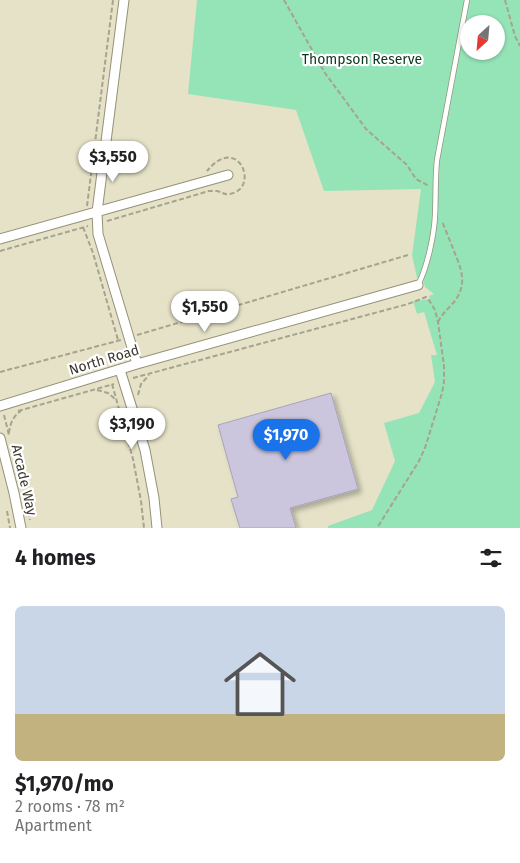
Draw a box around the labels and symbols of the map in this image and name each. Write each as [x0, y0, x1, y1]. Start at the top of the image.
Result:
north arrow [460, 15, 505, 60]
park label: Thompson Reserve [302, 51, 422, 68]
pin: $3,550 [72, 140, 154, 183]
pin: $1,550 [164, 290, 246, 333]
street label: North Road [67, 341, 141, 379]
pin: $3,190 [91, 408, 173, 450]
pin: $1,970 [245, 418, 327, 461]
street label: Arcade Way [8, 443, 40, 517]

